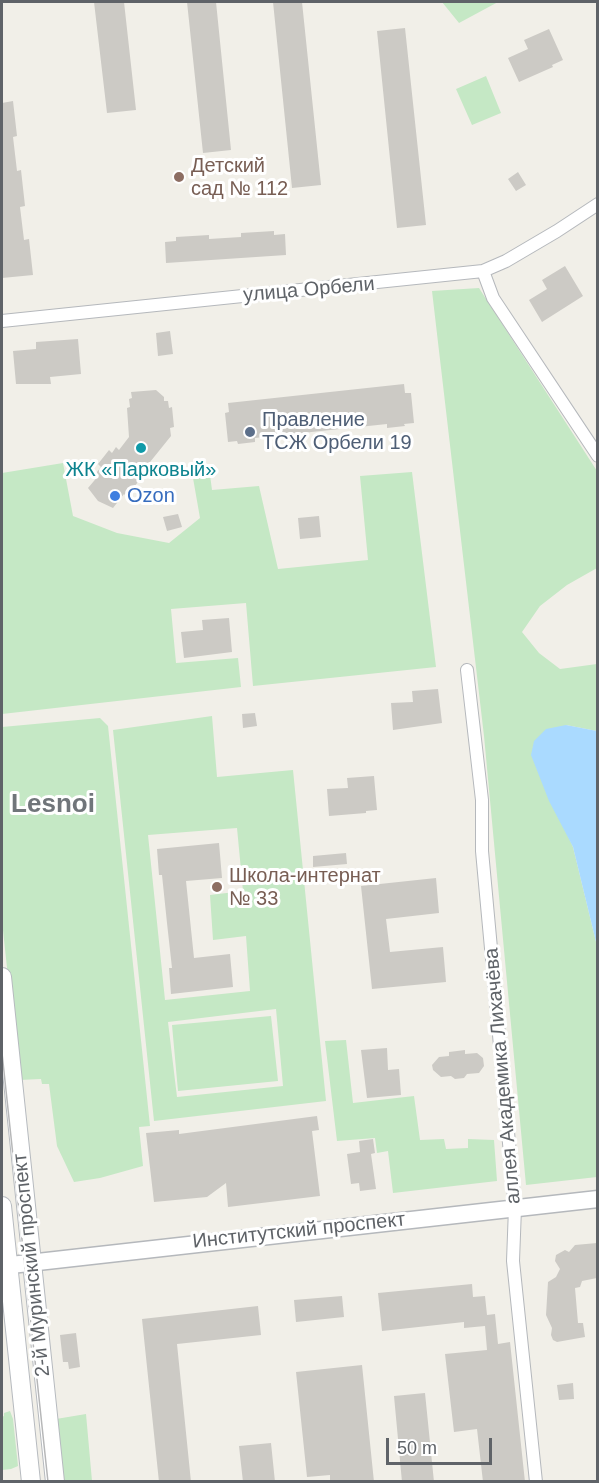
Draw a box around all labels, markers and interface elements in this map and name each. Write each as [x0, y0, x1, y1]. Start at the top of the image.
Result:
place label: Детский сад № 112 [191, 154, 288, 201]
marker: Детский сад № 112 [172, 170, 186, 184]
street label: улица Орбели [242, 272, 376, 308]
place label: Правление ТСЖ Орбели 19 [262, 408, 412, 455]
marker: Правление ТСЖ Орбели 19 [243, 425, 257, 439]
marker: ЖК «Парковый» [134, 441, 148, 455]
place label: ЖК «Парковый» [66, 458, 216, 482]
place label: Ozon [127, 484, 175, 508]
marker: Ozon [108, 489, 122, 503]
district label: Lesnoi [11, 789, 95, 821]
place label: Школа-интернат № 33 [229, 864, 381, 911]
marker: Школа-интернат № 33 [210, 880, 224, 894]
street label: аллея Академика Лихачёва [480, 947, 526, 1205]
street label: 2-й Муринский проспект [8, 1152, 56, 1378]
street label: Институтский проспект [191, 1208, 407, 1254]
scale bar [389, 1426, 496, 1464]
text: 50 m [397, 1438, 437, 1458]

